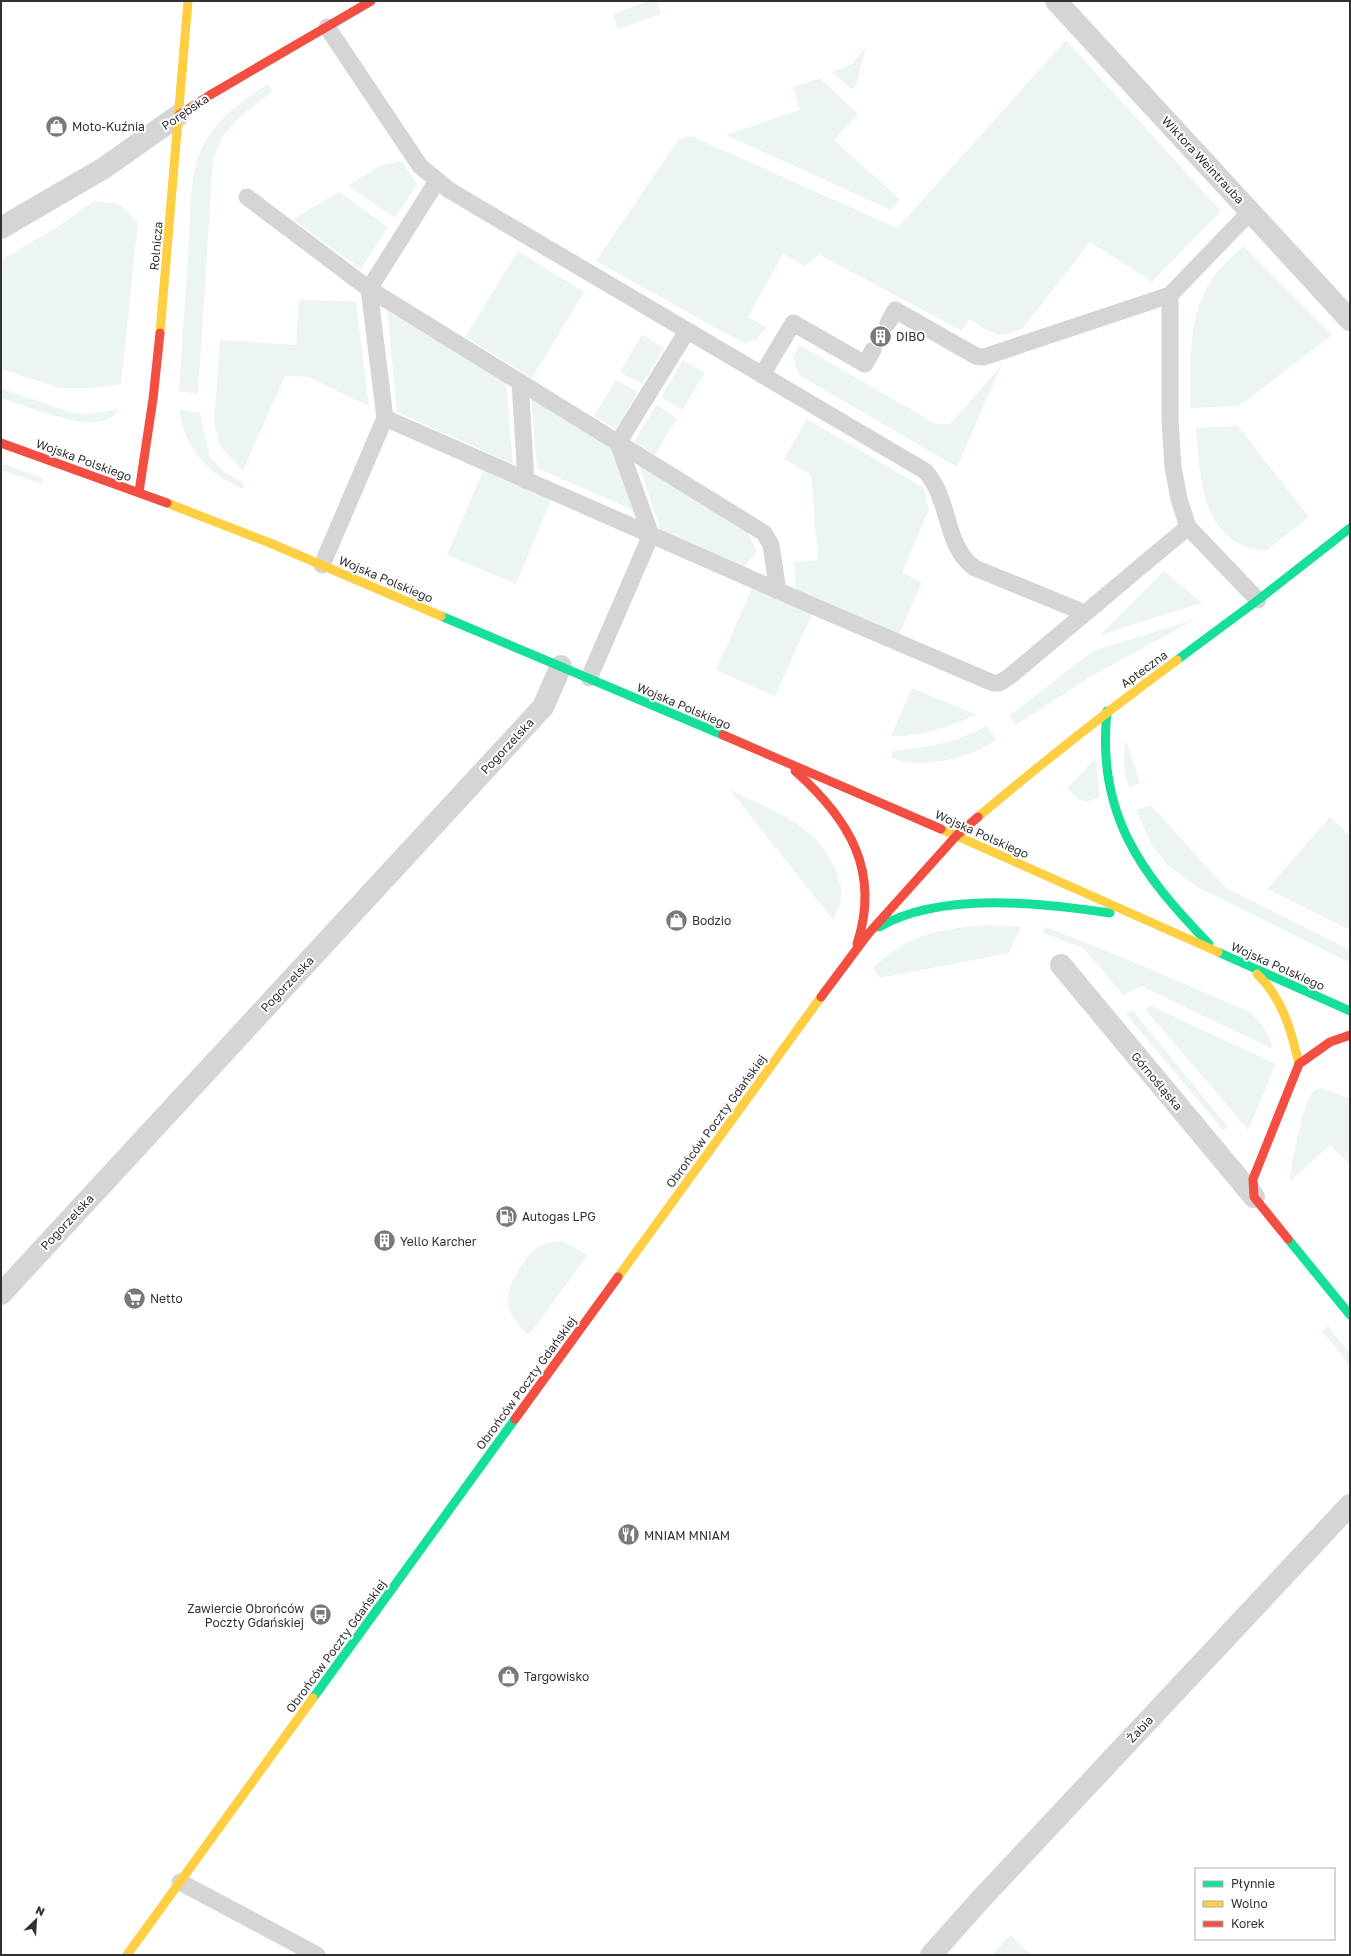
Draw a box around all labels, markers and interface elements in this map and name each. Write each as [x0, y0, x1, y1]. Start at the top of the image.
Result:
street label: Porębska [159, 91, 211, 133]
shop icon: Moto-Kuźnia [44, 113, 70, 139]
street label: Wiktora Weintrauba [1159, 113, 1247, 207]
place label: Moto-Kuźnia [72, 119, 145, 134]
street label: Rolnicza [146, 221, 166, 271]
building icon: DIBO [867, 323, 893, 349]
place label: DIBO [896, 329, 925, 344]
street label: Wojska Polskiego [34, 436, 134, 484]
street label: Wojska Polskiego [337, 552, 435, 606]
street label: Apteczna [1118, 647, 1170, 691]
street label: Wojska Polskiego [635, 679, 733, 733]
street label: Pogorzelska [477, 715, 537, 777]
street label: Wojska Polskiego [933, 807, 1031, 861]
shop icon: Bodzio [664, 907, 690, 933]
place label: Bodzio [692, 913, 731, 928]
street label: Wojska Polskiego [1229, 939, 1327, 993]
street label: Pogorzelska [257, 953, 317, 1015]
street label: Górnośląska [1128, 1049, 1186, 1113]
street label: Obrońców Poczty Gdańskiej [663, 1052, 769, 1190]
street label: Pogorzelska [37, 1191, 97, 1253]
fuel station icon: Autogas LPG [494, 1203, 520, 1229]
place label: Autogas LPG [522, 1209, 596, 1224]
building icon: Yello Karcher [372, 1228, 398, 1254]
place label: Yello Karcher [400, 1234, 477, 1249]
supermarket icon: Netto [122, 1285, 148, 1311]
place label: Netto [150, 1291, 183, 1306]
street label: Obrońców Poczty Gdańskiej [473, 1314, 579, 1452]
restaurant icon: MNIAM MNIAM [615, 1522, 641, 1548]
place label: MNIAM MNIAM [644, 1528, 730, 1543]
street label: Obrońców Poczty Gdańskiej [283, 1577, 389, 1715]
place label: Zawiercie Obrońców Poczty Gdańskiej [187, 1601, 304, 1630]
bus stop icon: Zawiercie Obrońców Poczty Gdańskiej [307, 1602, 333, 1628]
shop icon: Targowisko [496, 1663, 522, 1689]
place label: Targowisko [524, 1669, 589, 1684]
street label: Żabia [1124, 1712, 1156, 1746]
legend [1195, 1868, 1335, 1940]
text: Płynnie [1231, 1876, 1275, 1891]
text: Wolno [1231, 1896, 1268, 1911]
north arrow [16, 1900, 56, 1940]
text: N [34, 1903, 47, 1918]
text: Korek [1231, 1916, 1265, 1931]

